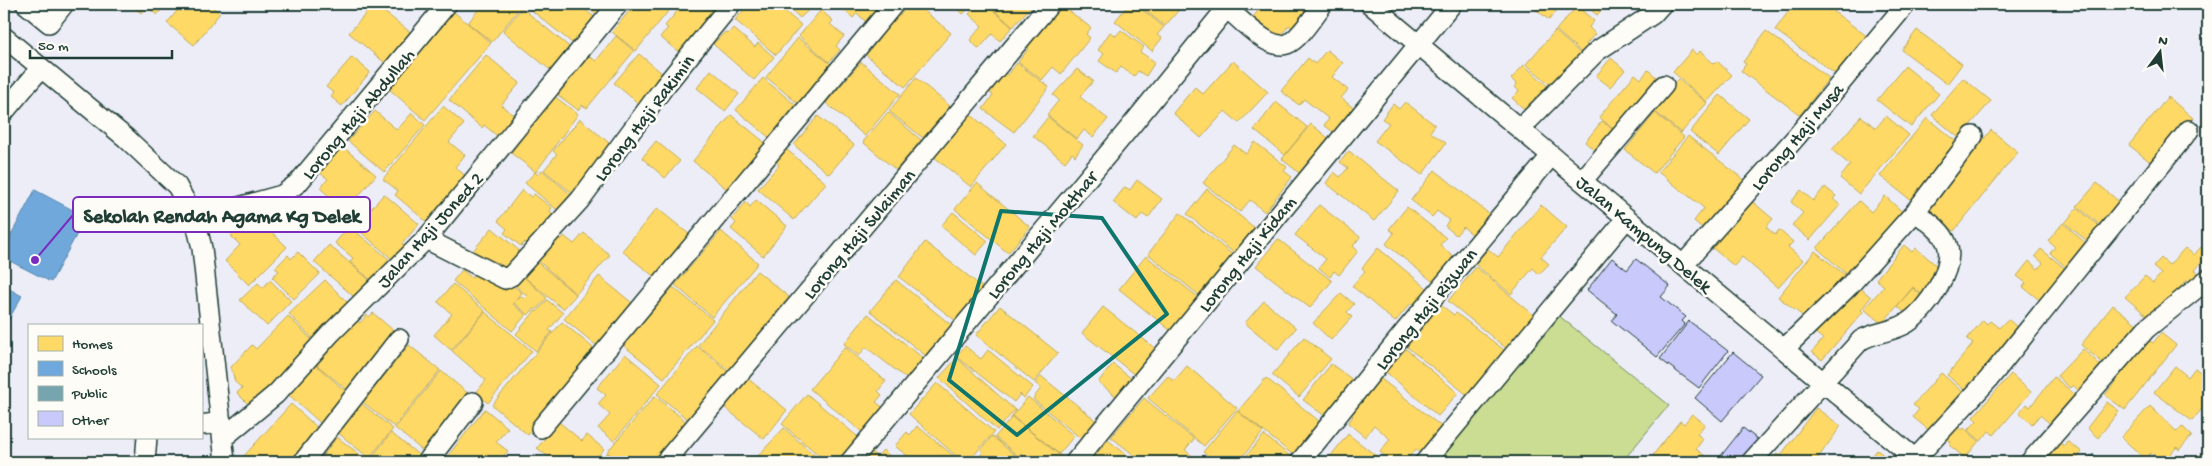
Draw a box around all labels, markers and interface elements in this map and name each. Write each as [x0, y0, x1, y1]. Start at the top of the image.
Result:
scale bar [30, 28, 172, 60]
north arrow [2134, 28, 2184, 78]
text: N [2156, 32, 2169, 51]
text: 50 m [38, 38, 69, 56]
street label: Lorong Haji Abdullah [298, 45, 421, 185]
street label: Lorong Haji Rakimin [591, 51, 701, 187]
street label: Lorong Haji Musa [1747, 79, 1851, 197]
street label: Lorong Haji Sulaiman [800, 165, 922, 305]
street label: Lorong Haji Mokthar [983, 166, 1105, 305]
street label: Jalan Haji Joned 2 [373, 169, 490, 294]
street label: Jalan Kampung Delek [1570, 172, 1717, 300]
street label: Lorong Haji Kidam [1195, 192, 1303, 318]
callout: Sekolah Rendah Agama Kg Delek [73, 197, 370, 232]
text: Sekolah Rendah Agama Kg Delek [84, 207, 363, 230]
street label: Lorong Haji Rizwan [1372, 245, 1484, 376]
legend [28, 324, 202, 438]
text: Homes [72, 336, 113, 354]
text: Schools [72, 362, 117, 380]
text: Public [71, 386, 108, 404]
text: Other [72, 412, 110, 430]

